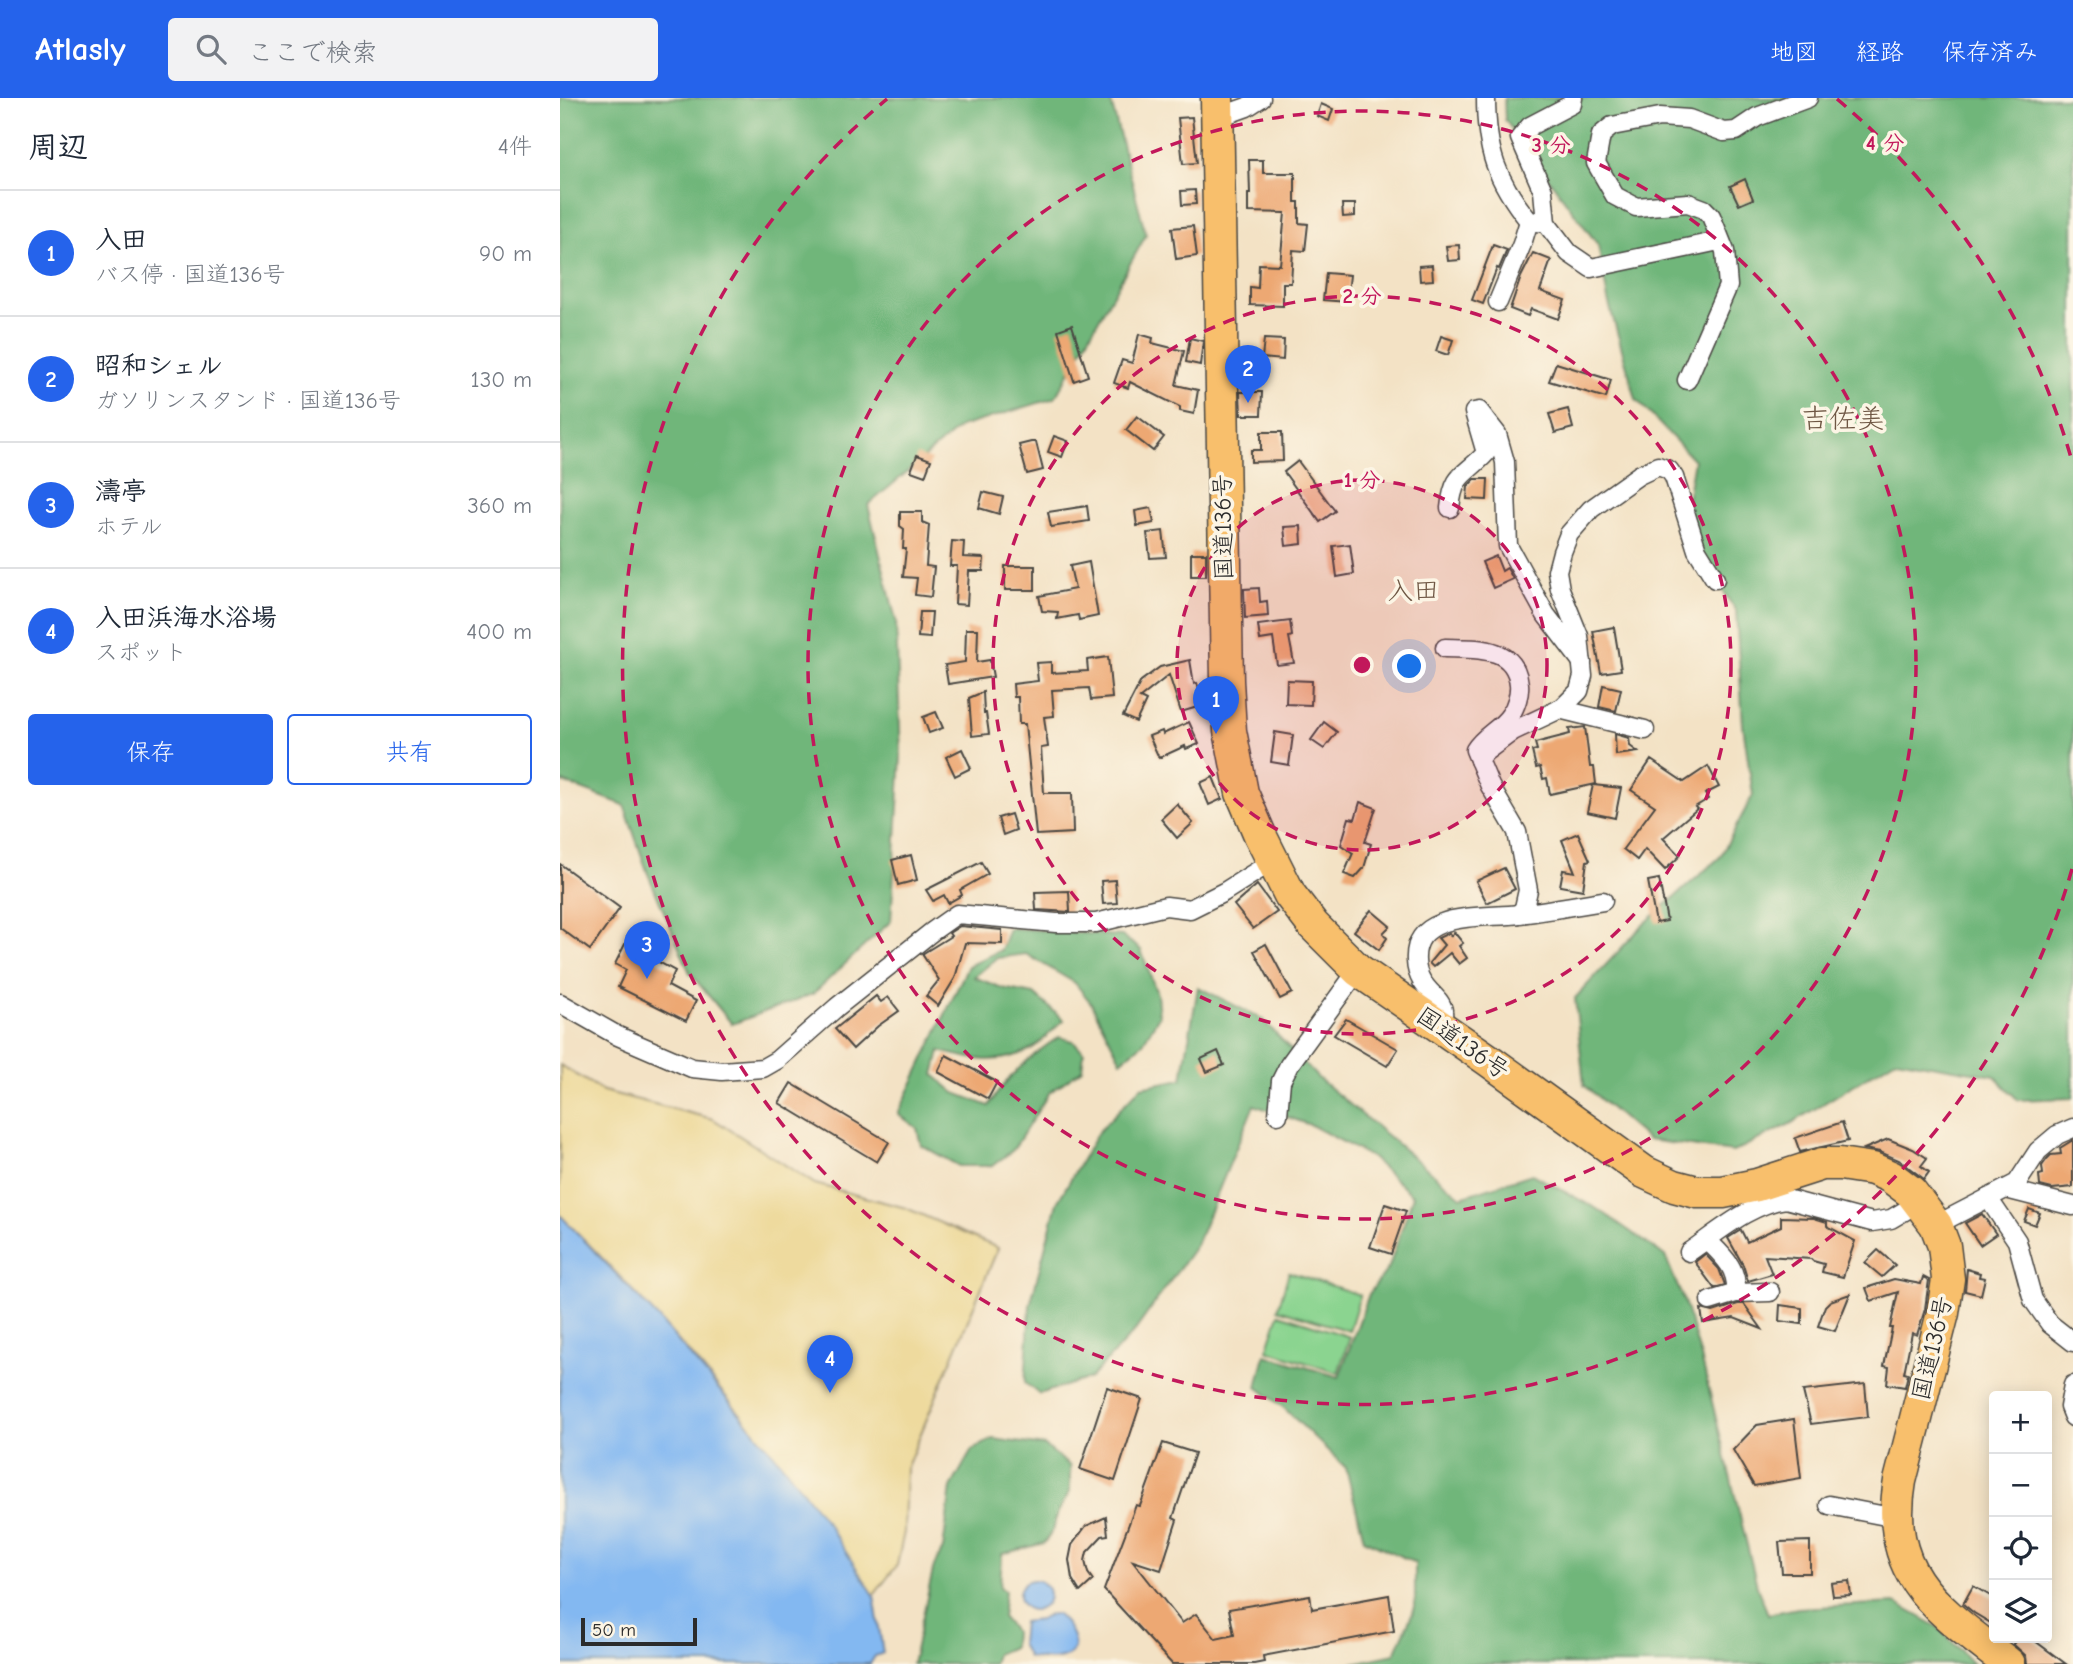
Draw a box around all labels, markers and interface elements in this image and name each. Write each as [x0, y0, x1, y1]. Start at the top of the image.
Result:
search box [168, 18, 658, 81]
text: Atlasly [35, 30, 126, 68]
icon: search [192, 30, 230, 68]
text: ここで検索 [248, 38, 378, 68]
text: 地図 [1770, 38, 1818, 66]
text: 経路 [1856, 38, 1904, 66]
text: 保存済み [1942, 38, 2038, 66]
text: 周辺 [28, 130, 88, 165]
text: 4 分 [1866, 131, 1904, 155]
text: 4件 [498, 133, 532, 160]
text: 3 分 [1532, 133, 1570, 157]
text: 入田 [95, 225, 147, 255]
text: 1 [46, 240, 56, 267]
text: 90 m [479, 240, 532, 267]
text: バス停 · 国道136号 [95, 261, 286, 288]
text: 2 分 [1343, 284, 1381, 308]
pin: 2 [1225, 345, 1271, 403]
text: 昭和シェル [95, 351, 223, 381]
text: 2 [45, 366, 57, 393]
text: 130 m [471, 366, 532, 393]
text: ガソリンスタンド · 国道136号 [95, 387, 401, 414]
district label: 吉佐美 [1801, 403, 1885, 435]
text: 1 分 [1344, 468, 1380, 492]
street label: 国道136号 [1208, 473, 1238, 581]
text: 濤亭 [95, 477, 147, 507]
text: 3 [45, 492, 57, 519]
text: 360 m [467, 492, 532, 519]
text: ホテル [95, 513, 163, 540]
district label: 入田 [1387, 576, 1439, 606]
text: 入田浜海水浴場 [95, 603, 277, 633]
text: 4 [46, 618, 56, 645]
text: 400 m [466, 618, 532, 645]
text: スポット [95, 639, 187, 666]
your location [1392, 649, 1426, 683]
centre of rings [1350, 653, 1374, 677]
pin: 1 [1193, 676, 1239, 734]
button: 保存 [28, 714, 273, 785]
button: 共有 [287, 714, 532, 785]
pin: 3 [624, 921, 670, 979]
street label: 国道136号 [1411, 1001, 1515, 1085]
street label: 国道136号 [1906, 1293, 1958, 1403]
pin: 4 [807, 1335, 853, 1393]
map controls [1989, 1391, 2052, 1643]
button: + [1989, 1391, 2052, 1454]
button: − [1989, 1454, 2052, 1517]
button: locate [1989, 1517, 2052, 1580]
button: layers [1989, 1580, 2052, 1643]
scale bar [581, 1615, 696, 1647]
text: 50 m [592, 1619, 636, 1641]

